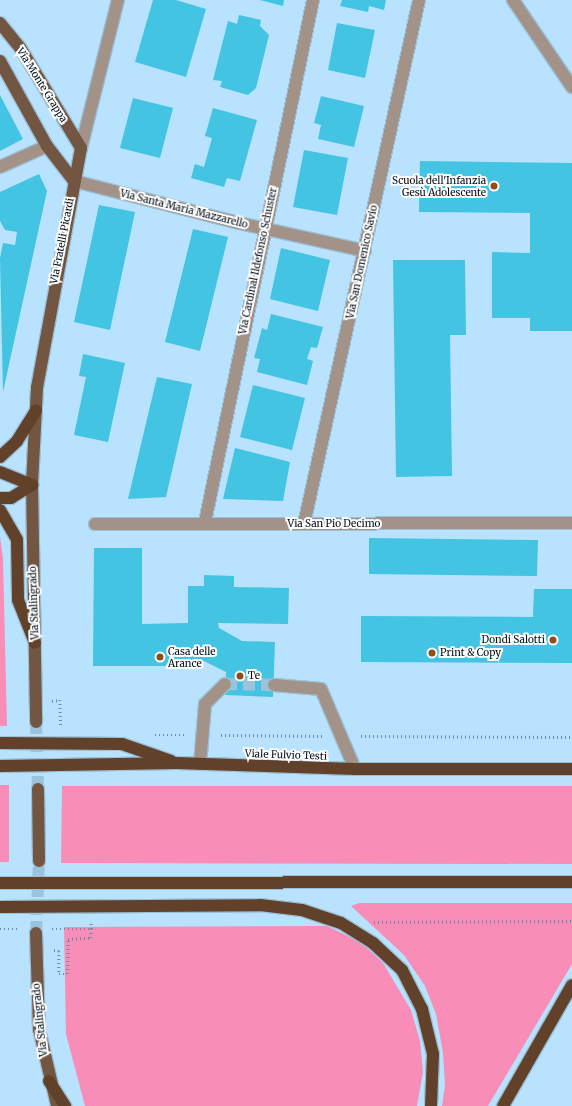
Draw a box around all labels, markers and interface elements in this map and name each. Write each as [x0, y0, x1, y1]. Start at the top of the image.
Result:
street label: Via Monte Grappa [14, 46, 70, 124]
place label: Scuola dell'Infanzia Gesù Adolescente [392, 174, 486, 198]
marker: Scuola dell'Infanzia Gesù Adolescente [489, 181, 499, 191]
street label: Via Cardinal Ildefonso Schuster [237, 186, 279, 336]
street label: Via Santa Maria Mazzarello [119, 187, 249, 231]
street label: Via Fratelli Picardi [48, 197, 76, 285]
street label: Via San Domenico Savio [344, 204, 380, 320]
street label: Via San Pio Decimo [288, 518, 380, 530]
street label: Via Stalingrado [27, 566, 41, 640]
place label: Dondi Salotti [481, 634, 545, 646]
marker: Dondi Salotti [548, 635, 558, 645]
place label: Casa delle Arance [168, 645, 216, 668]
place label: Print & Copy [440, 647, 501, 659]
marker: Print & Copy [427, 648, 437, 658]
marker: Casa delle Arance [155, 652, 165, 662]
place label: Te [248, 670, 260, 682]
marker: Te [235, 671, 245, 681]
street label: Viale Fulvio Testi [245, 748, 327, 762]
street label: Via Stalingrado [30, 983, 50, 1057]

